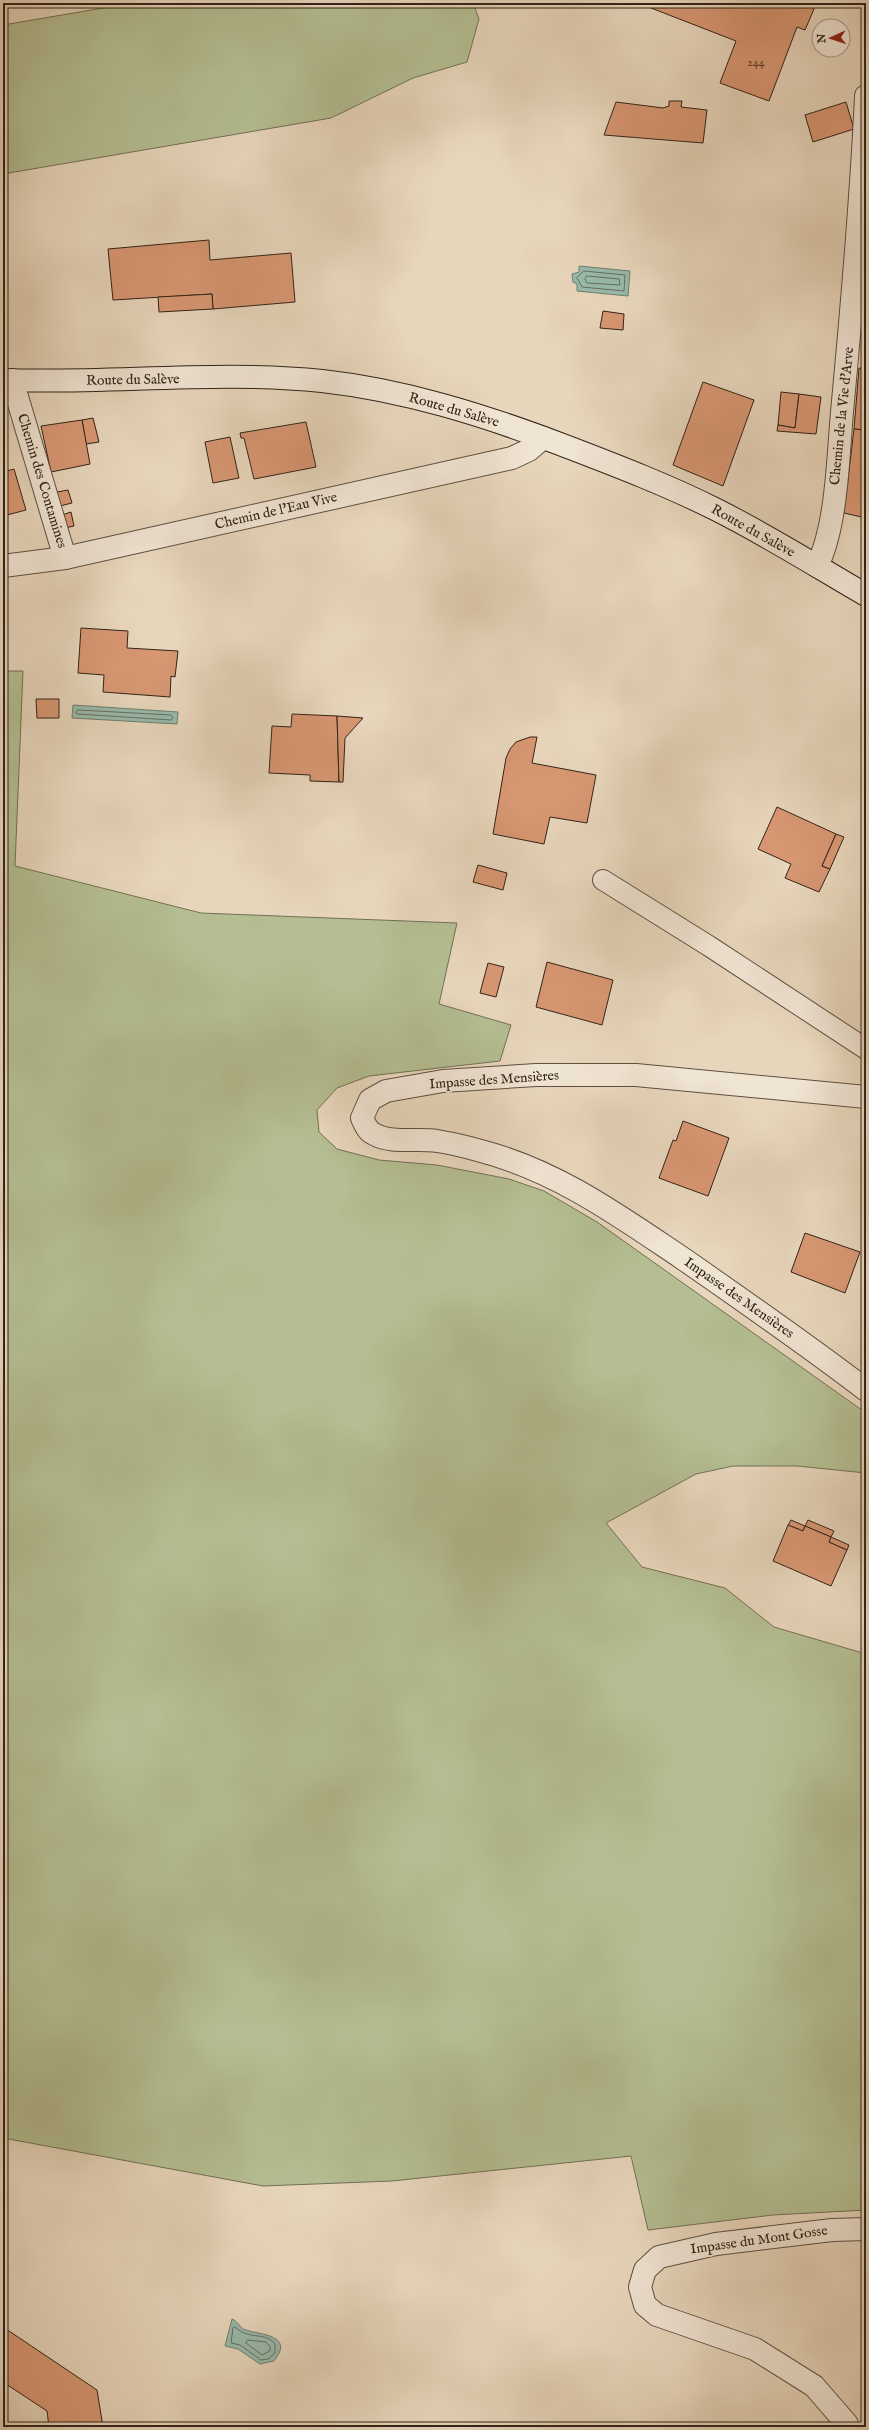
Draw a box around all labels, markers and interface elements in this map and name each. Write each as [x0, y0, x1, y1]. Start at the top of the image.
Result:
north arrow [811, 18, 851, 58]
text: N [815, 33, 829, 45]
house number: 244 [747, 55, 765, 70]
street label: Chemin de la Vie d'Arve [826, 345, 858, 486]
street label: Route du Salève [86, 370, 180, 390]
street label: Route du Salève [407, 388, 502, 432]
street label: Chemin des Contamines [13, 411, 71, 551]
street label: Chemin de l'Eau Vive [213, 488, 339, 534]
street label: Route du Salève [708, 500, 799, 562]
street label: Impasse des Mensières [428, 1066, 560, 1094]
street label: Impasse des Mensières [681, 1253, 798, 1343]
street label: Impasse du Mont Gosse [689, 2221, 829, 2259]

